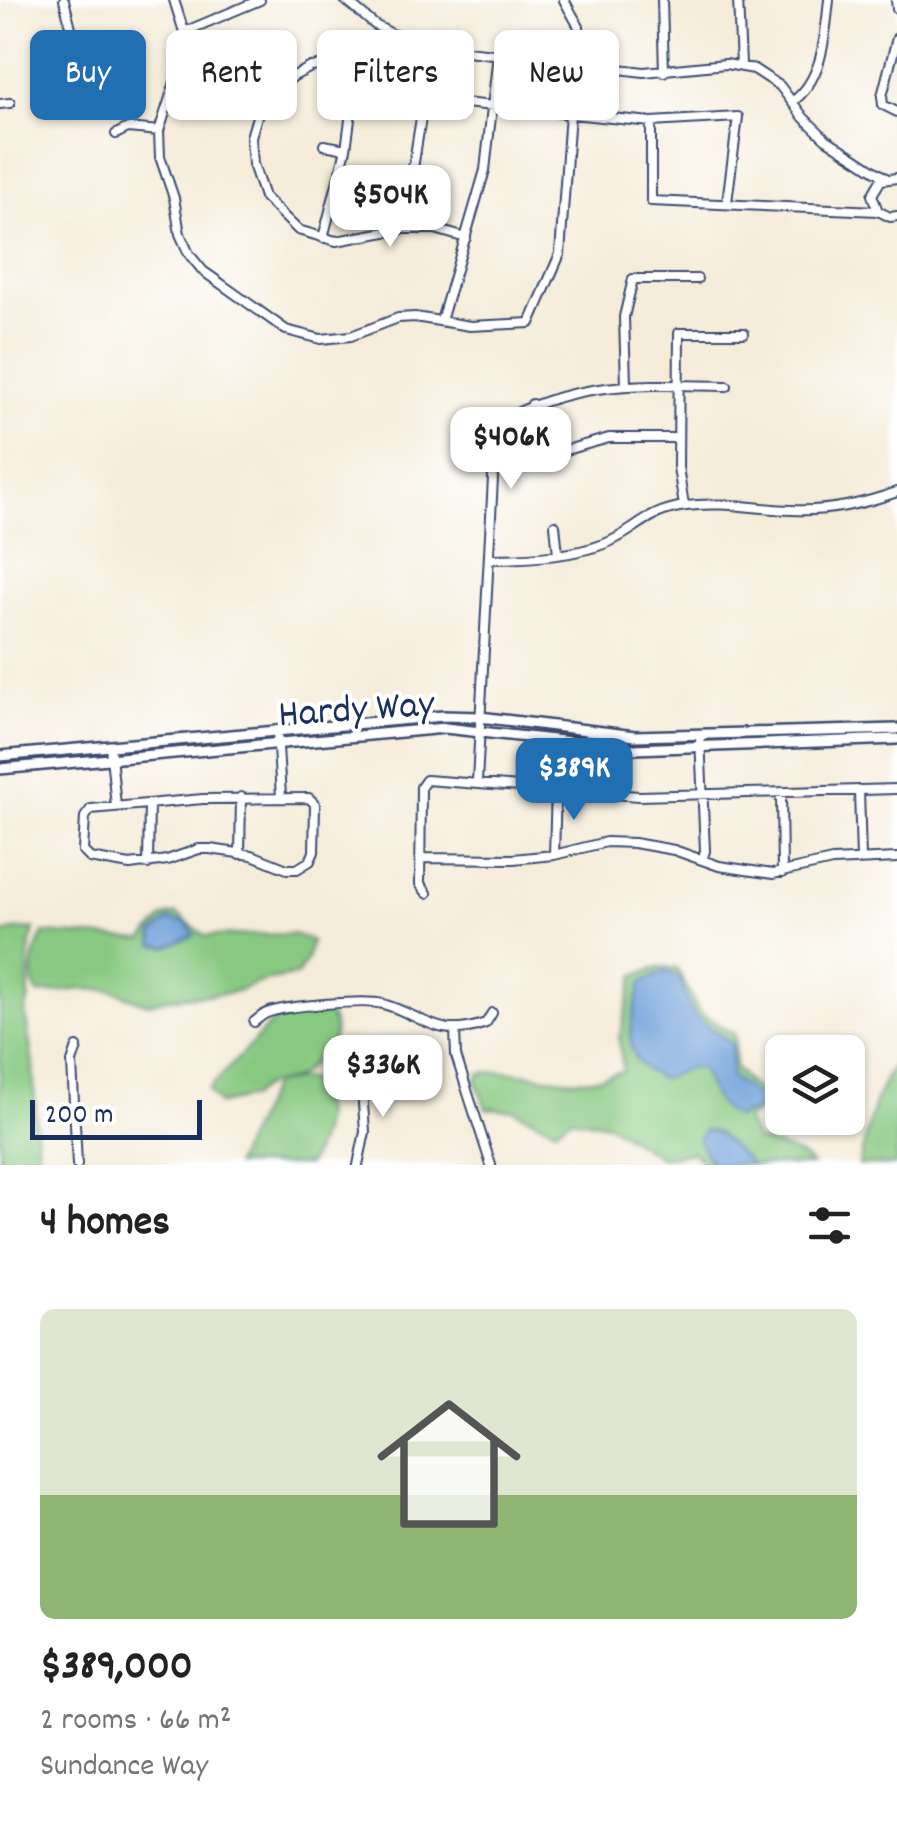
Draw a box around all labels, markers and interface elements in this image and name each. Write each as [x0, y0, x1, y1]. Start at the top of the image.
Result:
chip: Buy [30, 30, 146, 120]
chip: Rent [166, 30, 297, 120]
chip: Filters [317, 30, 474, 120]
chip: New [494, 30, 619, 120]
pin: $504K [320, 165, 460, 250]
text: $504K [352, 174, 428, 220]
pin: $406K [441, 407, 581, 492]
text: $406K [472, 416, 550, 462]
street label: Hardy Way [277, 679, 437, 746]
pin: $389K [504, 738, 644, 823]
text: $389K [538, 747, 610, 793]
pin: $336K [313, 1035, 453, 1120]
map controls [765, 1035, 865, 1135]
button: layers [765, 1035, 865, 1135]
text: $336K [345, 1044, 421, 1090]
scale bar [30, 1095, 202, 1140]
text: 200 m [45, 1097, 113, 1137]
text: 4 homes [40, 1195, 170, 1255]
icon: filters [802, 1198, 857, 1253]
icon: home [359, 1374, 539, 1554]
text: $389,000 [40, 1639, 193, 1699]
text: 2 rooms · 66 m² [40, 1699, 231, 1745]
text: Sundance Way [40, 1745, 208, 1791]

